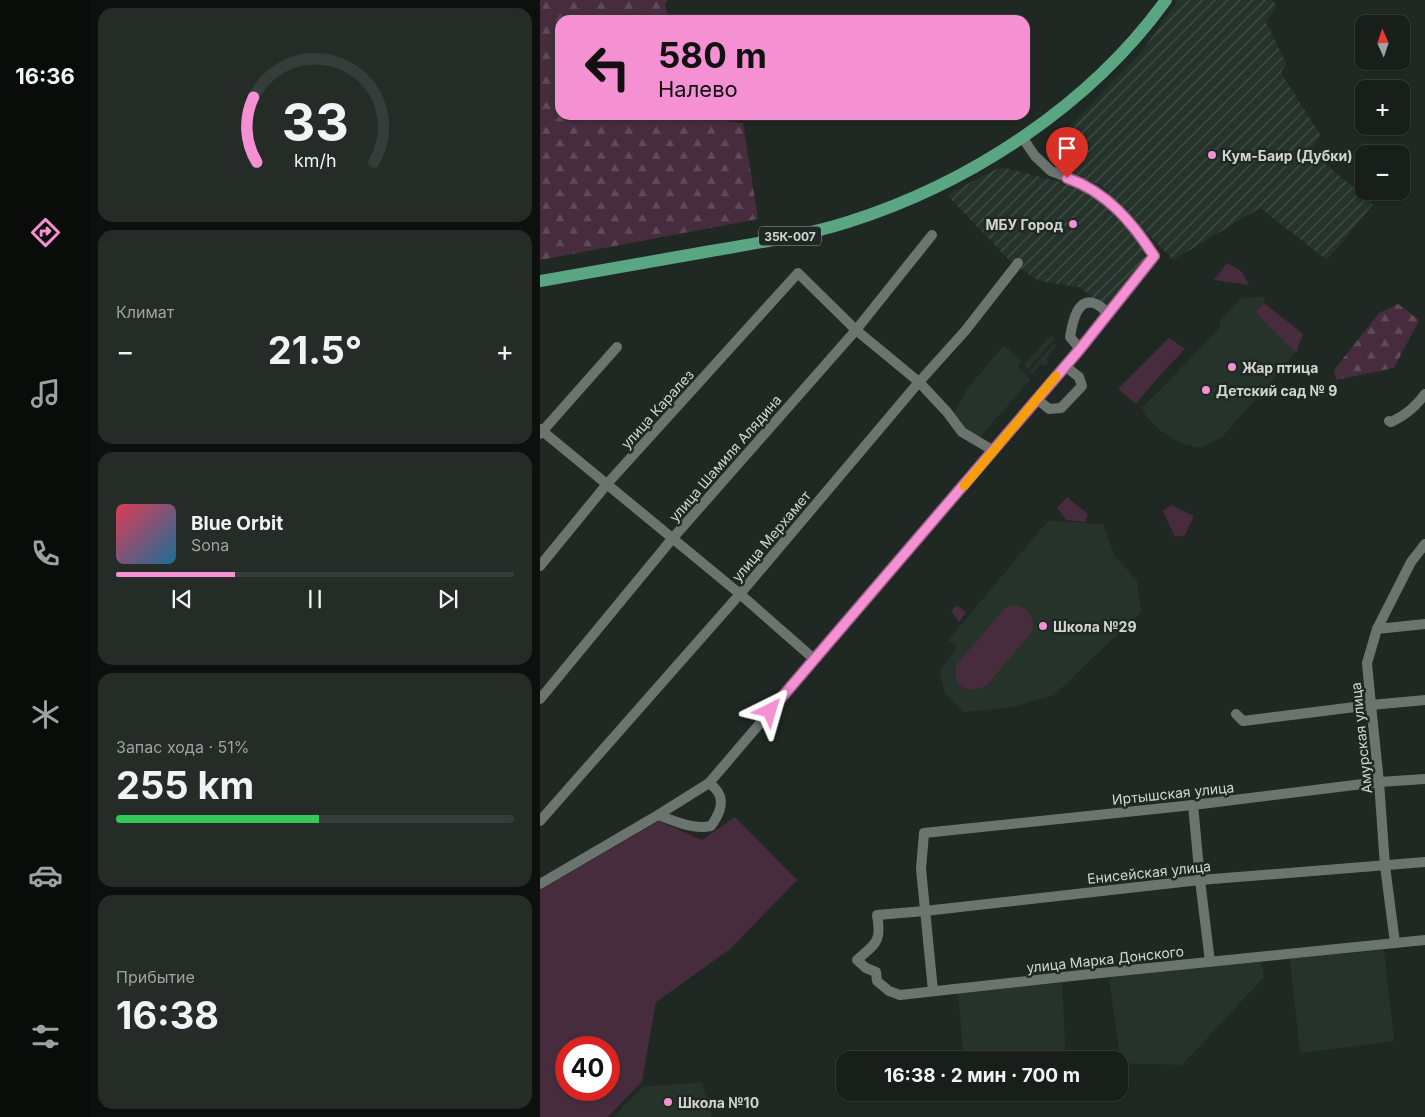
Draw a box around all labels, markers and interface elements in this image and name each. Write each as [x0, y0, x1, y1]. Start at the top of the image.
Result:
north arrow [1355, 15, 1410, 70]
map controls [1355, 15, 1410, 200]
text: 580 m [658, 34, 767, 76]
icon: left [575, 35, 640, 100]
text: 16:36 [15, 63, 75, 89]
text: Налево [658, 76, 738, 102]
button: + [1355, 80, 1410, 135]
text: 33 [281, 91, 349, 154]
pin [1046, 127, 1088, 178]
icon: arrive [1053, 134, 1081, 162]
button: − [1355, 145, 1410, 200]
place label: Кум-Баир (Дубки) [1222, 147, 1352, 164]
marker: Кум-Баир (Дубки) [1206, 149, 1218, 161]
text: km/h [294, 150, 336, 171]
icon: directions [28, 215, 63, 250]
place label: МБУ Город [985, 216, 1063, 233]
marker: МБУ Город [1067, 218, 1079, 230]
road number: 35К-007 [759, 227, 821, 246]
text: Климат [116, 302, 174, 322]
text: 21.5° [268, 327, 362, 373]
text: − [116, 334, 135, 368]
text: + [495, 334, 514, 368]
place label: Жар птица [1242, 359, 1318, 376]
marker: Жар птица [1226, 361, 1238, 373]
street label: улица Каралез [617, 366, 697, 452]
icon: music [28, 376, 63, 411]
place label: Детский сад № 9 [1216, 382, 1337, 399]
marker: Детский сад № 9 [1200, 384, 1212, 396]
street label: улица Шамиля Алядина [665, 391, 785, 525]
street label: улица Мерхамет [728, 487, 814, 585]
text: Blue Orbit [191, 512, 283, 535]
text: Sona [191, 535, 229, 555]
icon: phone [28, 536, 63, 571]
icon: previous [168, 585, 196, 613]
icon: pause [301, 585, 329, 613]
icon: next [434, 585, 462, 613]
place label: Школа №29 [1053, 618, 1137, 635]
marker: Школа №29 [1037, 620, 1049, 632]
street label: Амурская улица [1347, 682, 1375, 794]
position arrow [743, 684, 795, 736]
icon: climate [28, 697, 63, 732]
text: Запас хода · 51% [116, 737, 249, 757]
text: 255 km [116, 762, 254, 808]
street label: Иртышская улица [1111, 778, 1235, 808]
street label: Енисейская улица [1086, 857, 1212, 887]
icon: car [28, 858, 63, 893]
street label: улица Марка Донского [1025, 942, 1185, 976]
text: Прибытие [116, 967, 195, 987]
text: 16:38 [116, 992, 219, 1038]
icon: filters [28, 1019, 63, 1054]
speed limit sign: 40 [555, 1036, 620, 1101]
text: 16:38 · 2 мин · 700 m [884, 1064, 1080, 1087]
place label: Школа №10 [678, 1094, 759, 1111]
marker: Школа №10 [662, 1096, 674, 1108]

